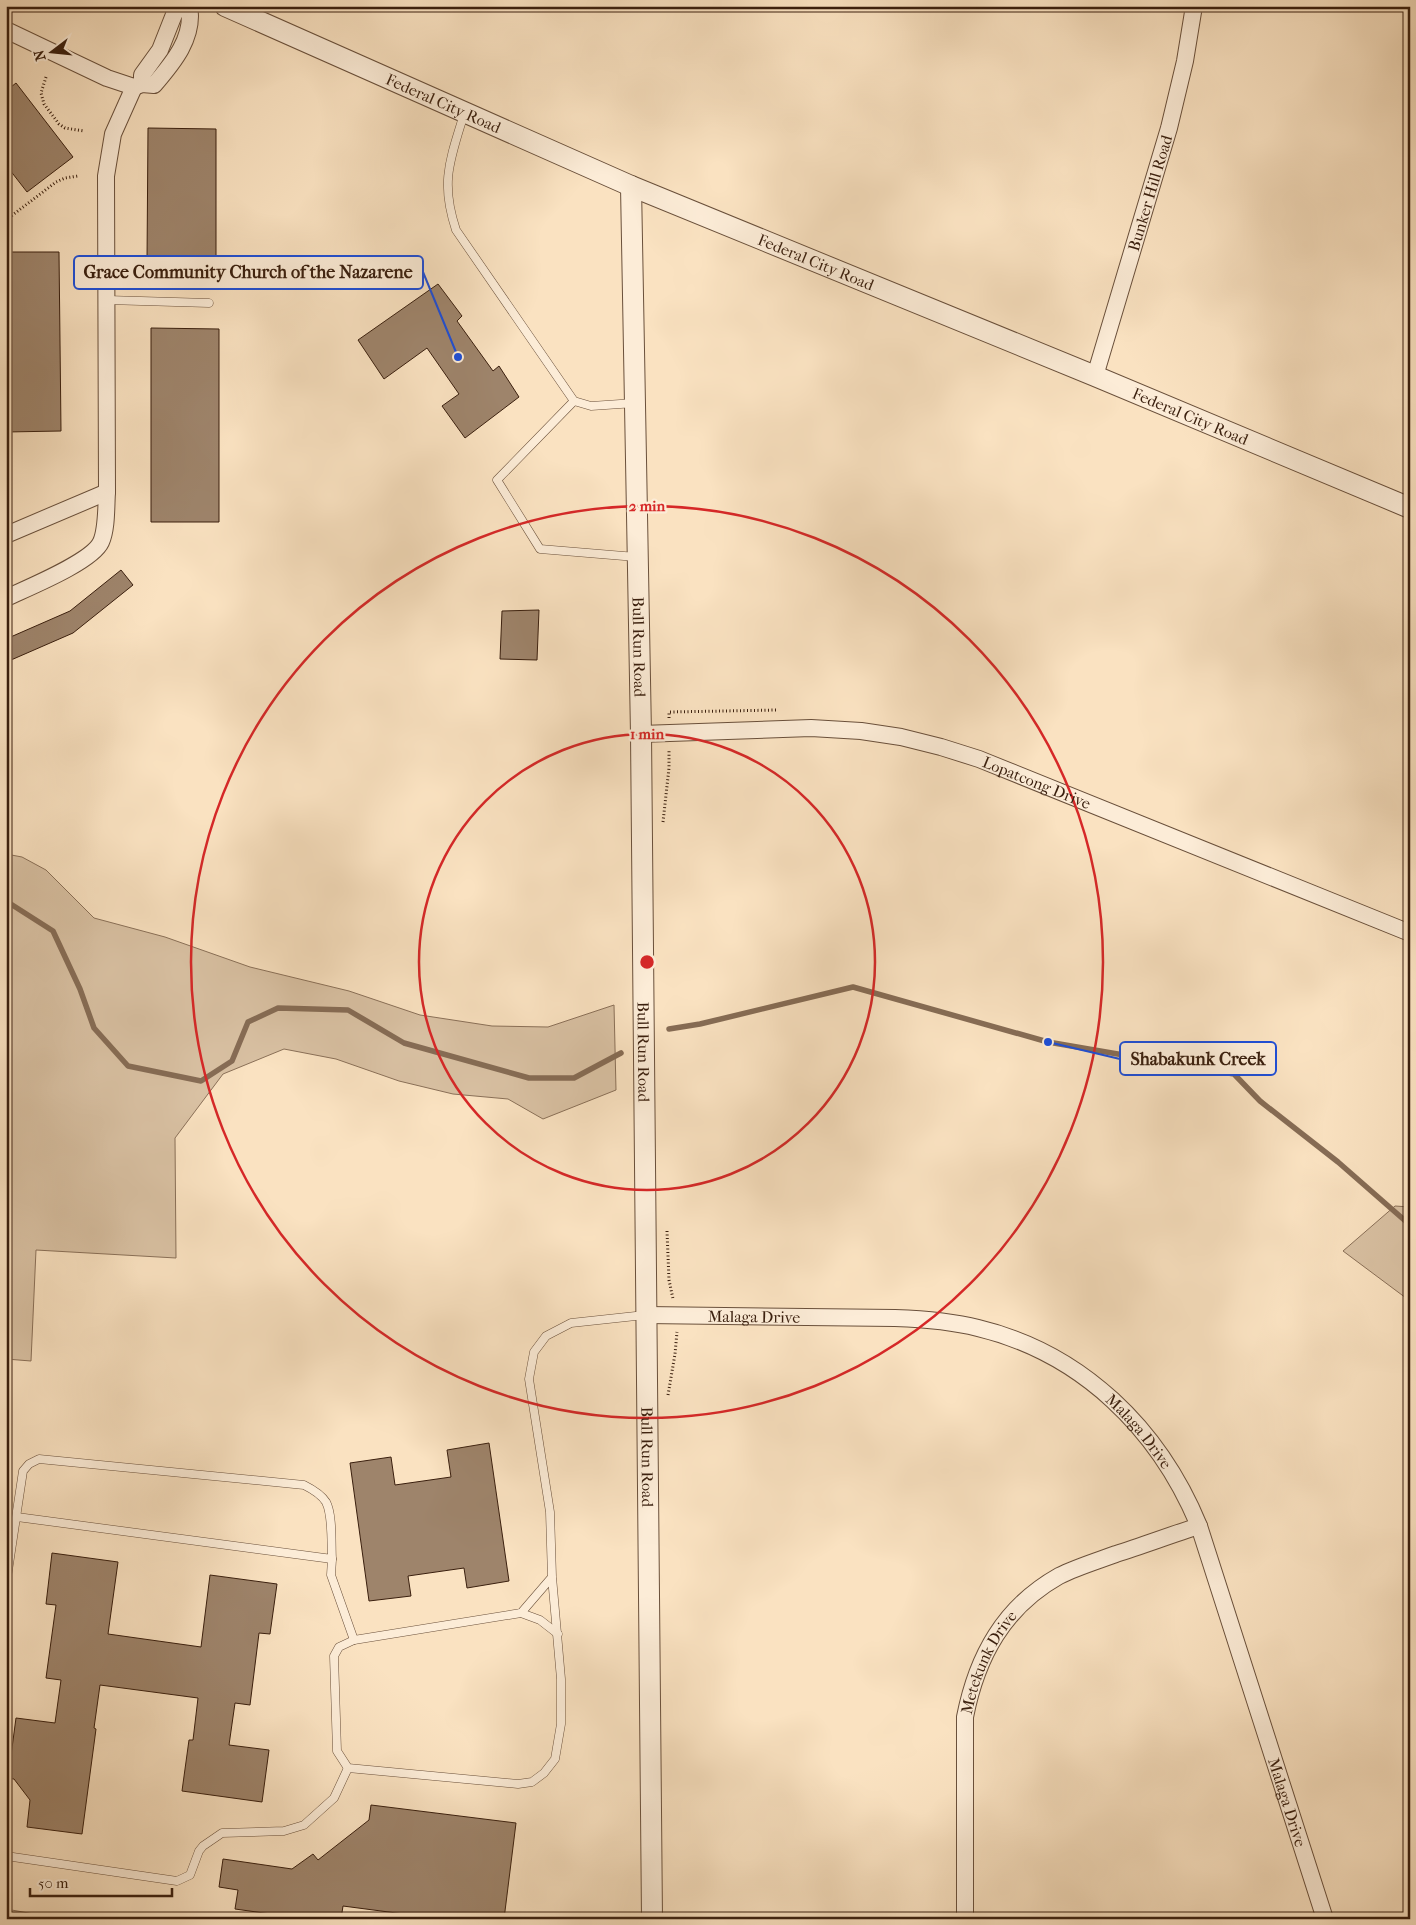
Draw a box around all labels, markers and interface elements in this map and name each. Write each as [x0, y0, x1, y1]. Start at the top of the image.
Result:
north arrow [28, 28, 78, 78]
text: N [30, 48, 50, 63]
street label: Federal City Road [383, 69, 504, 137]
street label: Bunker Hill Road [1123, 132, 1176, 253]
street label: Federal City Road [755, 230, 877, 294]
callout: Grace Community Church of the Nazarene [74, 256, 423, 289]
text: Grace Community Church of the Nazarene [83, 262, 413, 283]
street label: Federal City Road [1130, 383, 1251, 449]
text: 2 min [629, 497, 666, 515]
street label: Bull Run Road [629, 596, 650, 698]
text: 1 min [630, 725, 664, 743]
street label: Lopatcong Drive [980, 752, 1094, 813]
centre of rings [638, 953, 656, 971]
street label: Bull Run Road [634, 1002, 654, 1103]
callout: Shabakunk Creek [1120, 1042, 1276, 1075]
text: Shabakunk Creek [1130, 1049, 1266, 1070]
street label: Malaga Drive [708, 1306, 800, 1326]
street label: Malaga Drive [1102, 1390, 1176, 1472]
street label: Bull Run Road [638, 1407, 658, 1508]
street label: Metekunk Drive [956, 1606, 1020, 1716]
street label: Malaga Drive [1264, 1755, 1311, 1849]
scale bar [30, 1865, 172, 1897]
text: 50 m [38, 1874, 69, 1892]

